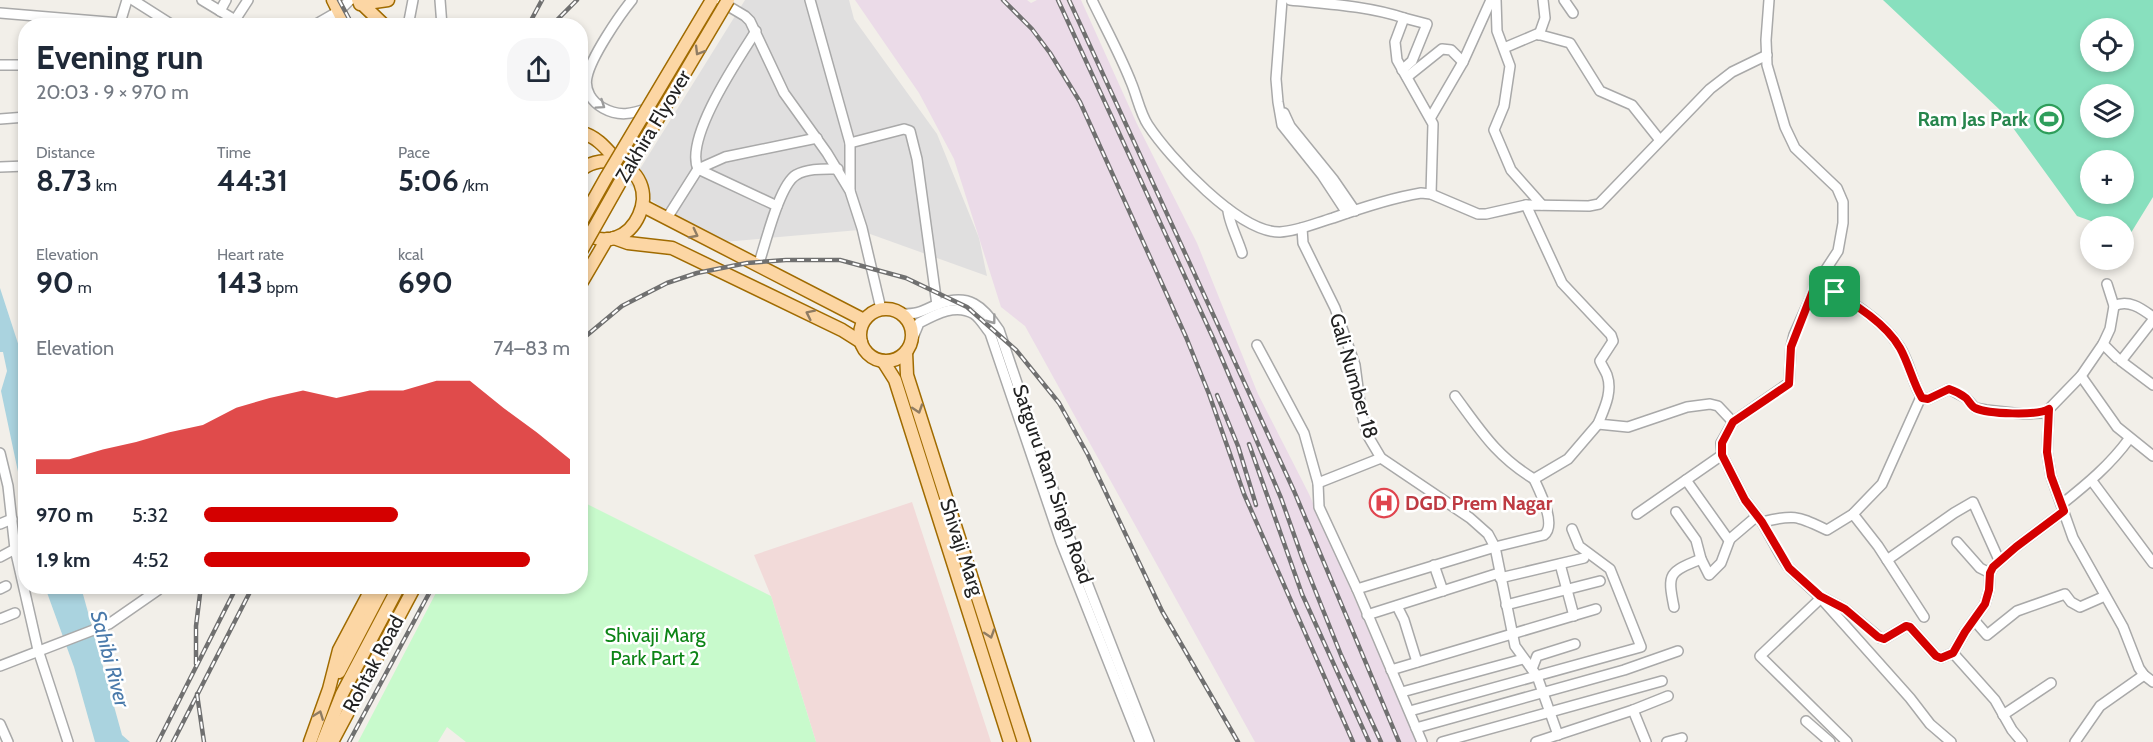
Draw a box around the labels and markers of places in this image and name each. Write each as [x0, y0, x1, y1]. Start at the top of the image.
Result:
sports icon: Ram Jas Park [2033, 103, 2065, 135]
place label: Ram Jas Park [1917, 107, 2028, 131]
pin [1809, 266, 1860, 317]
hospital icon: DGD Prem Nagar [1368, 487, 1400, 519]
place label: DGD Prem Nagar [1405, 491, 1553, 515]

